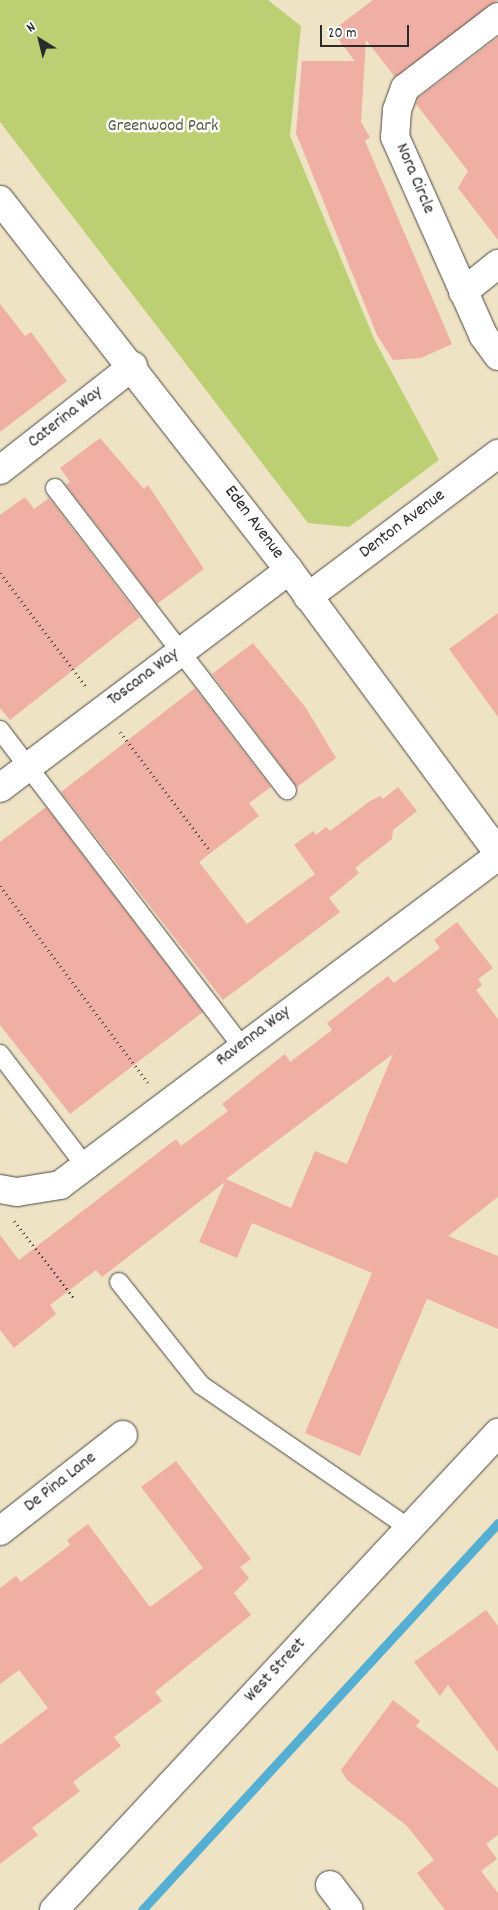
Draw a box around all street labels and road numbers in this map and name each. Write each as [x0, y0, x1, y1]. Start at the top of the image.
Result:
street label: Nora Circle [390, 141, 438, 217]
street label: Caterina Way [24, 382, 108, 454]
street label: Eden Avenue [218, 482, 288, 564]
street label: Denton Avenue [356, 486, 450, 564]
street label: Toscana Way [104, 644, 184, 712]
street label: Ravenna Way [212, 1002, 296, 1072]
street label: De Pina Lane [21, 1448, 101, 1518]
street label: West Street [241, 1634, 311, 1708]

